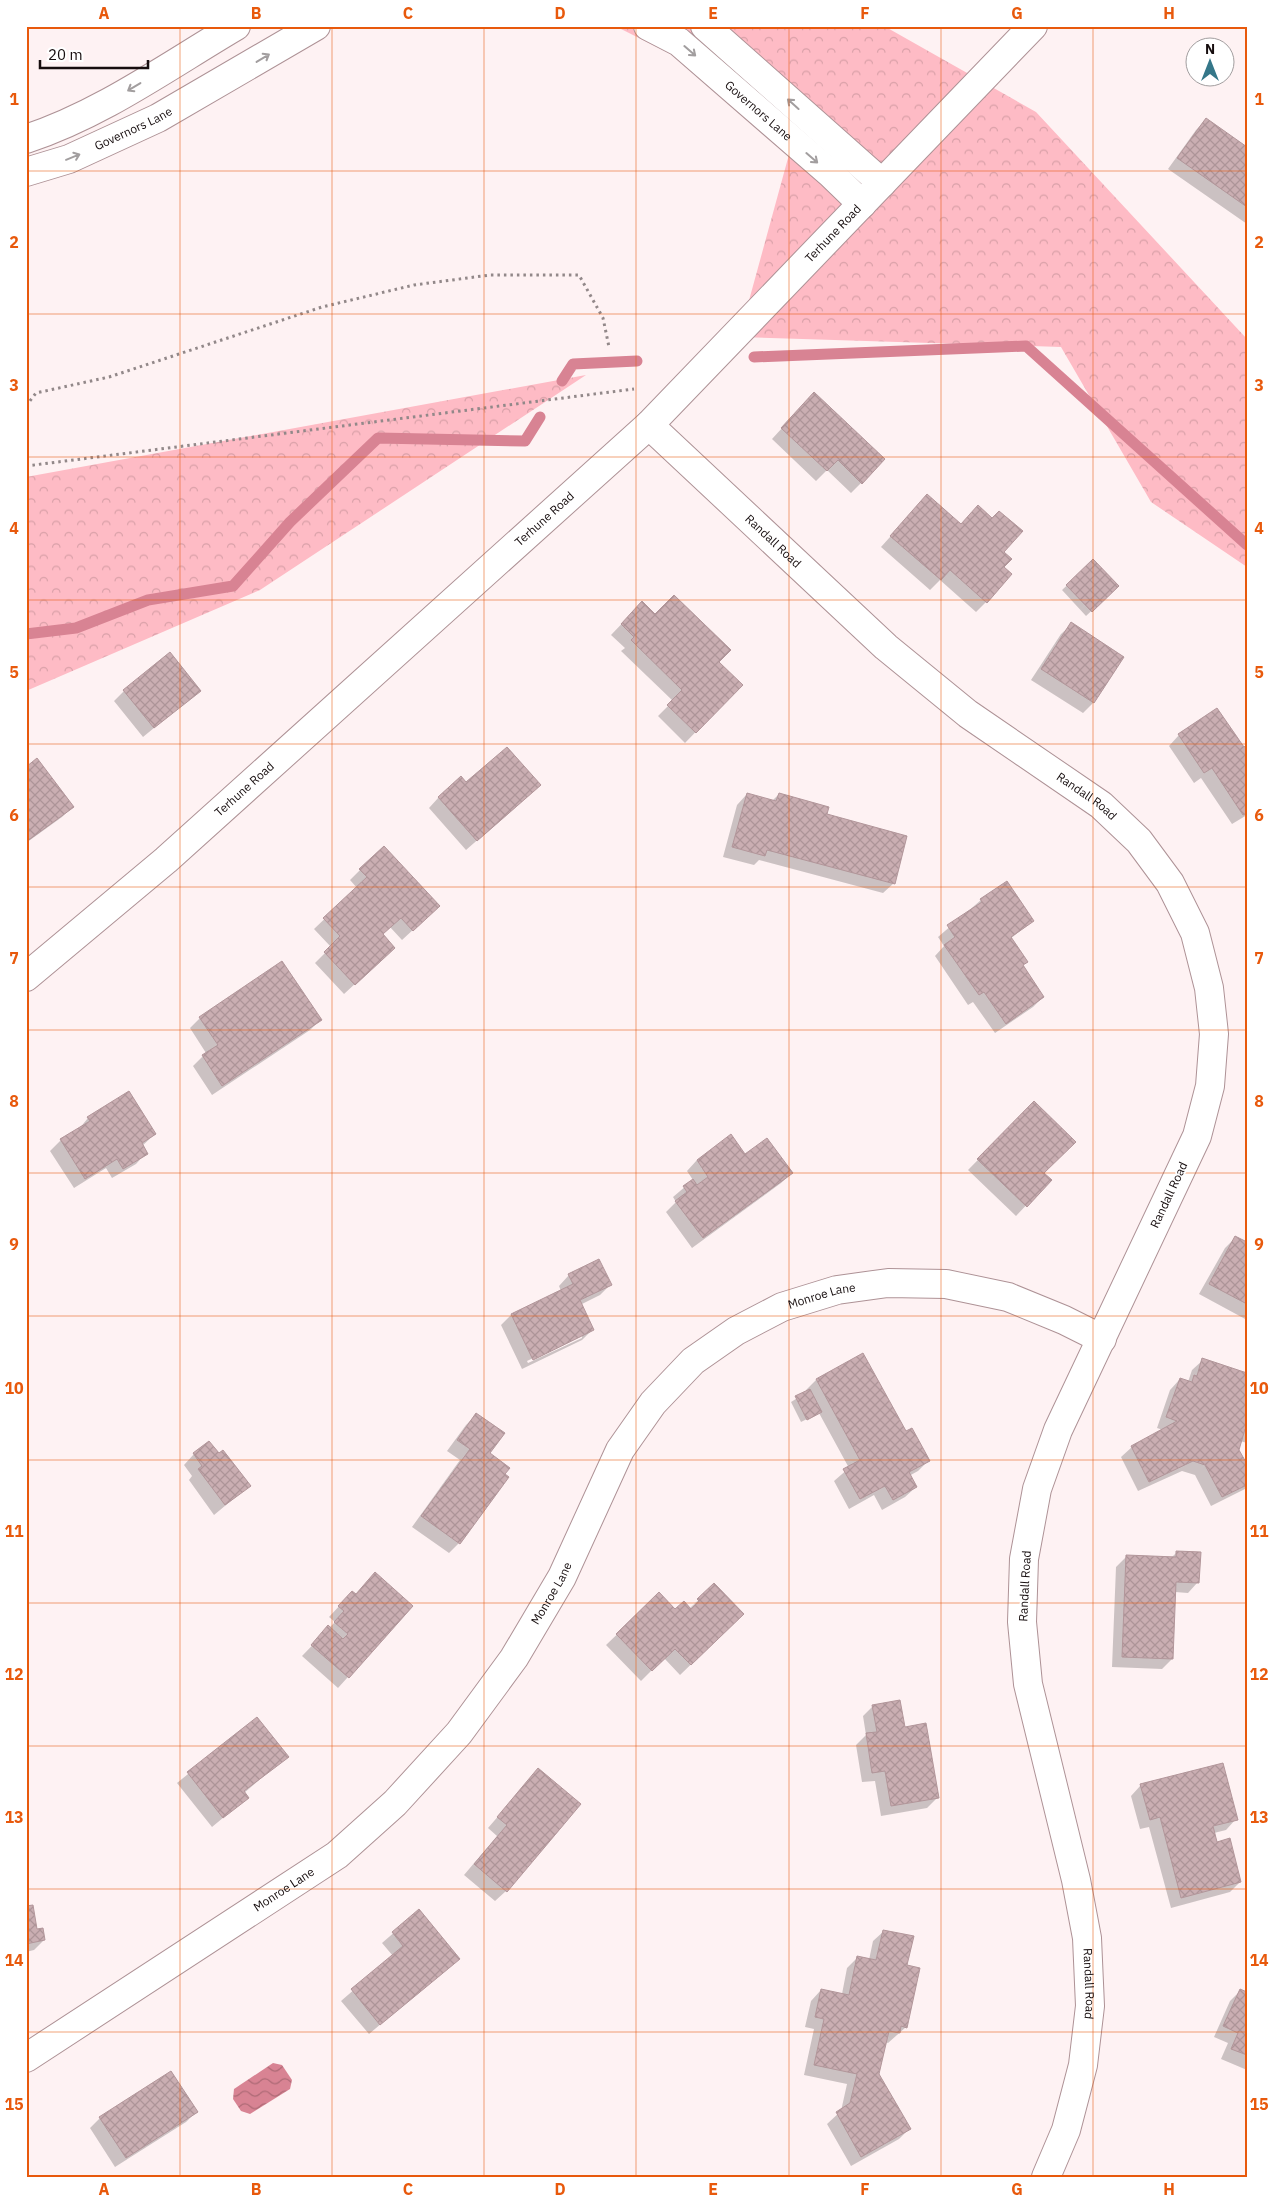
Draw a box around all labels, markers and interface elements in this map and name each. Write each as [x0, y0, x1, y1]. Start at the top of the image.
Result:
text: A [99, 3, 110, 23]
text: B [251, 3, 262, 23]
text: C [403, 3, 413, 23]
text: D [554, 3, 566, 23]
text: E [708, 3, 718, 23]
text: F [860, 3, 870, 23]
text: G [1011, 3, 1023, 23]
text: H [1163, 3, 1175, 23]
scale bar [40, 38, 148, 70]
north arrow [1186, 38, 1236, 88]
text: N [1205, 40, 1215, 58]
text: 20 m [48, 45, 83, 64]
one-way arrow [683, 46, 696, 57]
one-way arrow [255, 52, 270, 62]
street label: Governors Lane [722, 77, 796, 144]
one-way arrow [127, 83, 141, 93]
text: 1 [9, 89, 19, 109]
text: 1 [1254, 89, 1264, 109]
one-way arrow [786, 98, 799, 110]
street label: Governors Lane [92, 103, 175, 153]
one-way arrow [64, 152, 80, 161]
one-way arrow [806, 152, 819, 164]
street label: Terhune Road [801, 201, 864, 265]
text: 2 [9, 232, 19, 252]
text: 2 [1254, 232, 1264, 252]
text: 3 [9, 375, 19, 395]
text: 3 [1254, 375, 1264, 395]
street label: Terhune Road [512, 488, 577, 549]
street label: Randall Road [742, 511, 805, 571]
text: 4 [9, 518, 19, 538]
text: 4 [1254, 518, 1264, 538]
text: 5 [9, 662, 19, 682]
text: 5 [1254, 662, 1264, 682]
street label: Terhune Road [211, 758, 277, 820]
street label: Randall Road [1054, 769, 1120, 823]
text: 6 [9, 805, 19, 825]
text: 6 [1254, 805, 1264, 825]
text: 7 [9, 948, 19, 968]
text: 7 [1254, 948, 1264, 968]
text: 8 [9, 1091, 19, 1111]
text: 8 [1254, 1091, 1264, 1111]
street label: Randall Road [1147, 1159, 1190, 1230]
text: 9 [9, 1234, 19, 1254]
text: 9 [1254, 1234, 1264, 1254]
street label: Monroe Lane [786, 1279, 857, 1312]
text: 10 [4, 1378, 24, 1398]
text: 10 [1249, 1378, 1269, 1398]
text: 11 [4, 1521, 24, 1541]
text: 11 [1249, 1521, 1269, 1541]
street label: Randall Road [1015, 1550, 1034, 1622]
street label: Monroe Lane [528, 1559, 575, 1627]
text: 12 [4, 1664, 24, 1684]
text: 12 [1249, 1664, 1269, 1684]
text: 13 [4, 1807, 24, 1827]
text: 13 [1249, 1807, 1269, 1827]
street label: Monroe Lane [250, 1864, 317, 1915]
street label: Randall Road [1080, 1948, 1098, 2020]
text: 14 [4, 1950, 24, 1970]
text: 14 [1249, 1950, 1269, 1970]
text: 15 [4, 2094, 24, 2114]
text: 15 [1249, 2094, 1269, 2114]
text: A [99, 2179, 110, 2199]
text: B [251, 2179, 262, 2199]
text: C [403, 2179, 413, 2199]
text: D [554, 2179, 566, 2199]
text: E [708, 2179, 718, 2199]
text: F [860, 2179, 870, 2199]
text: G [1011, 2179, 1023, 2199]
text: H [1163, 2179, 1175, 2199]

